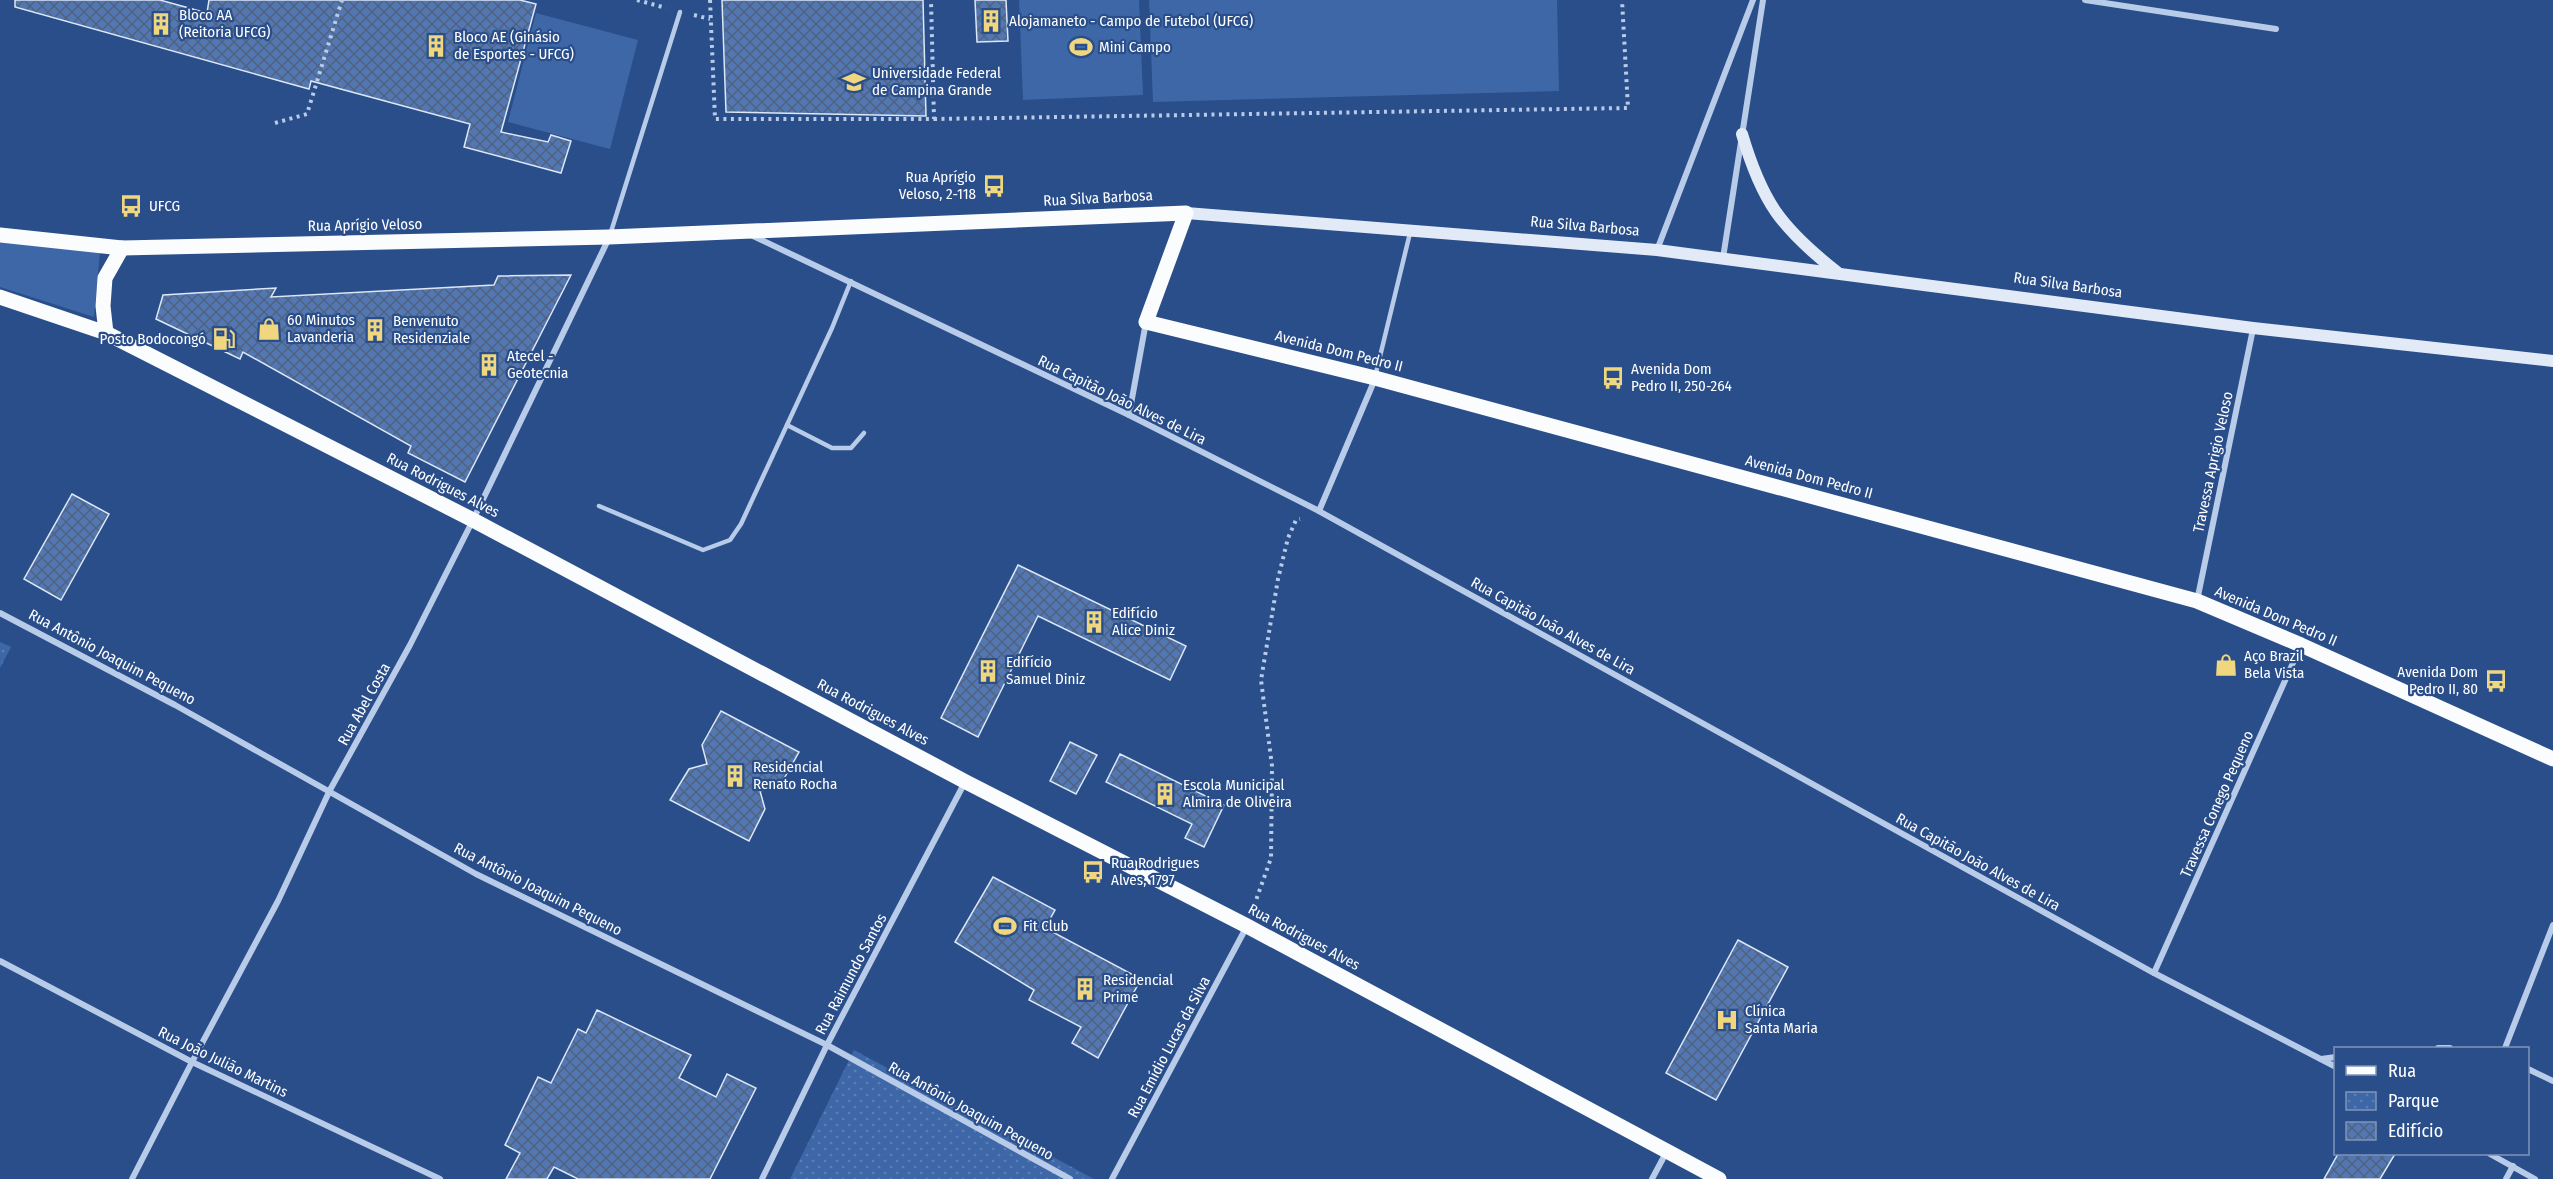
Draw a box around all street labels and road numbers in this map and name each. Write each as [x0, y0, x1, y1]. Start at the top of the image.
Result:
street label: Rua Silva Barbosa [1043, 186, 1153, 210]
street label: Rua Silva Barbosa [1530, 212, 1640, 240]
street label: Rua Aprígio Veloso [307, 215, 423, 235]
street label: Rua Silva Barbosa [2012, 268, 2124, 302]
street label: Avenida Dom Pedro II [1273, 326, 1405, 376]
street label: Rua Capitão João Alves de Lira [1035, 351, 1209, 449]
street label: Travessa Aprigio Veloso [2189, 390, 2237, 534]
street label: Rua Rodrigues Alves [384, 449, 502, 521]
street label: Avenida Dom Pedro II [1743, 451, 1875, 503]
street label: Rua Capitão João Alves de Lira [1468, 573, 1638, 679]
street label: Avenida Dom Pedro II [2212, 582, 2340, 650]
street label: Rua Antônio Joaquim Pequeno [26, 605, 199, 709]
street label: Rua Abel Costa [334, 660, 394, 748]
street label: Rua Rodrigues Alves [814, 675, 932, 749]
street label: Travessa Conego Pequeno [2177, 728, 2257, 880]
street label: Rua Capitão João Alves de Lira [1893, 809, 2063, 915]
street label: Rua Antônio Joaquim Pequeno [451, 839, 625, 939]
street label: Rua Rodrigues Alves [1245, 900, 1363, 974]
street label: Rua Raimundo Santos [811, 910, 891, 1038]
street label: Rua Emídio Lucas da Silva [1124, 973, 1214, 1121]
street label: Rua João Julião Martins [155, 1023, 291, 1101]
street label: Rua Antônio Joaquim Pequeno [885, 1058, 1057, 1164]

